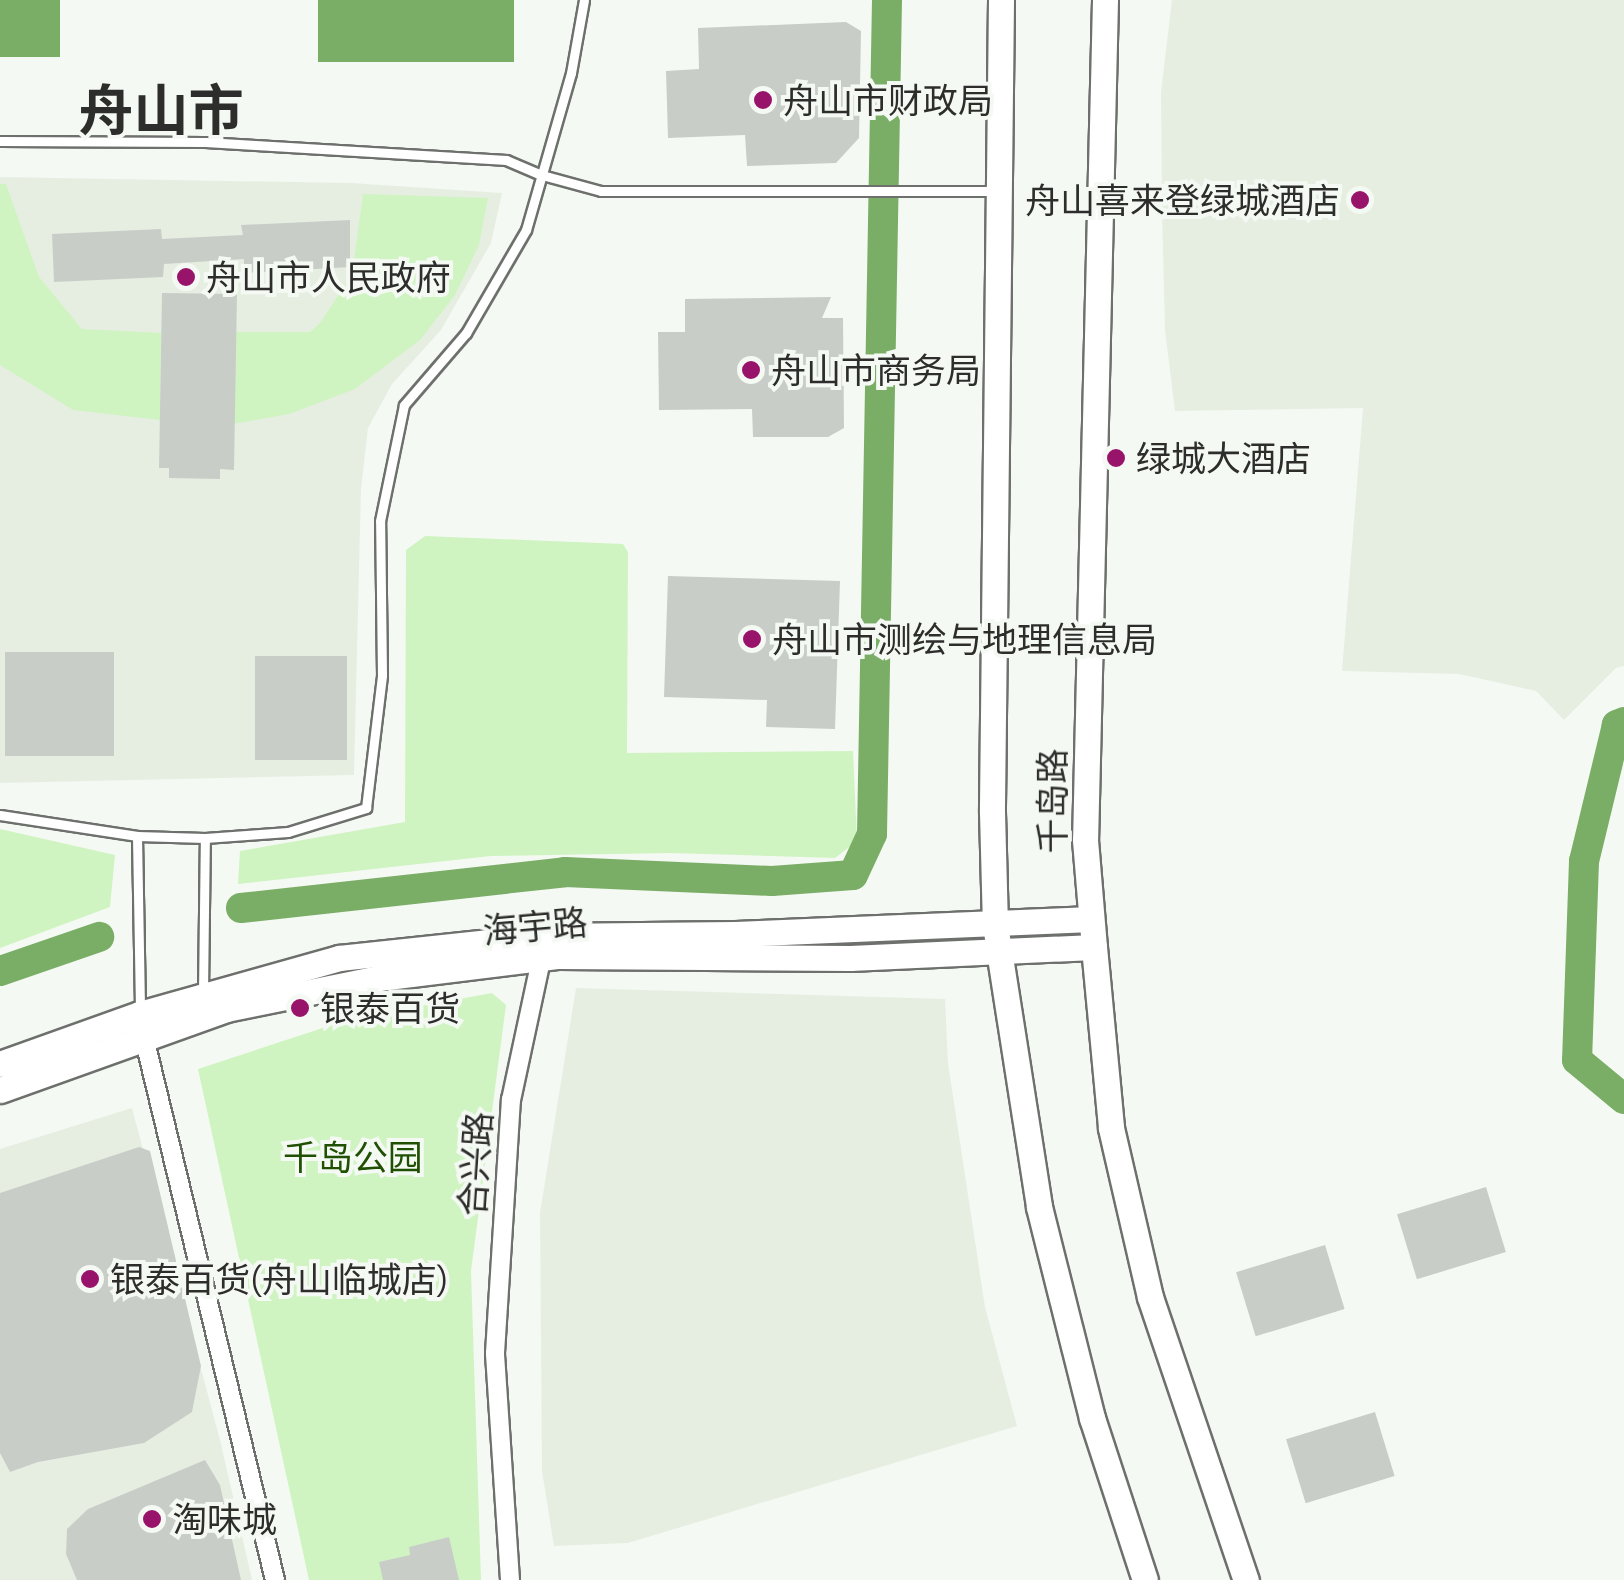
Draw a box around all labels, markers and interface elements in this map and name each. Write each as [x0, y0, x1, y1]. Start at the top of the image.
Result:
district label: 舟山市 [79, 77, 243, 143]
place label: 舟山市财政局 [783, 79, 993, 121]
marker: 舟山市财政局 [752, 89, 774, 111]
place label: 舟山喜来登绿城酒店 [1025, 179, 1340, 221]
marker: 舟山喜来登绿城酒店 [1349, 189, 1371, 211]
place label: 舟山市人民政府 [206, 256, 451, 298]
marker: 舟山市人民政府 [175, 266, 197, 288]
place label: 舟山市商务局 [771, 349, 981, 391]
marker: 舟山市商务局 [740, 359, 762, 381]
place label: 绿城大酒店 [1136, 437, 1311, 479]
marker: 绿城大酒店 [1105, 447, 1127, 469]
place label: 舟山市测绘与地理信息局 [772, 618, 1157, 660]
marker: 舟山市测绘与地理信息局 [741, 628, 763, 650]
street label: 千岛路 [1031, 749, 1073, 853]
street label: 海宇路 [481, 901, 589, 951]
place label: 银泰百货 [320, 987, 460, 1029]
marker: 银泰百货 [289, 997, 311, 1019]
street label: 合兴路 [450, 1110, 500, 1218]
park label: 千岛公园 [283, 1136, 423, 1178]
place label: 银泰百货(舟山临城店) [110, 1258, 448, 1300]
marker: 银泰百货(舟山临城店) [79, 1268, 101, 1290]
place label: 淘味城 [172, 1498, 277, 1540]
marker: 淘味城 [141, 1508, 163, 1530]

